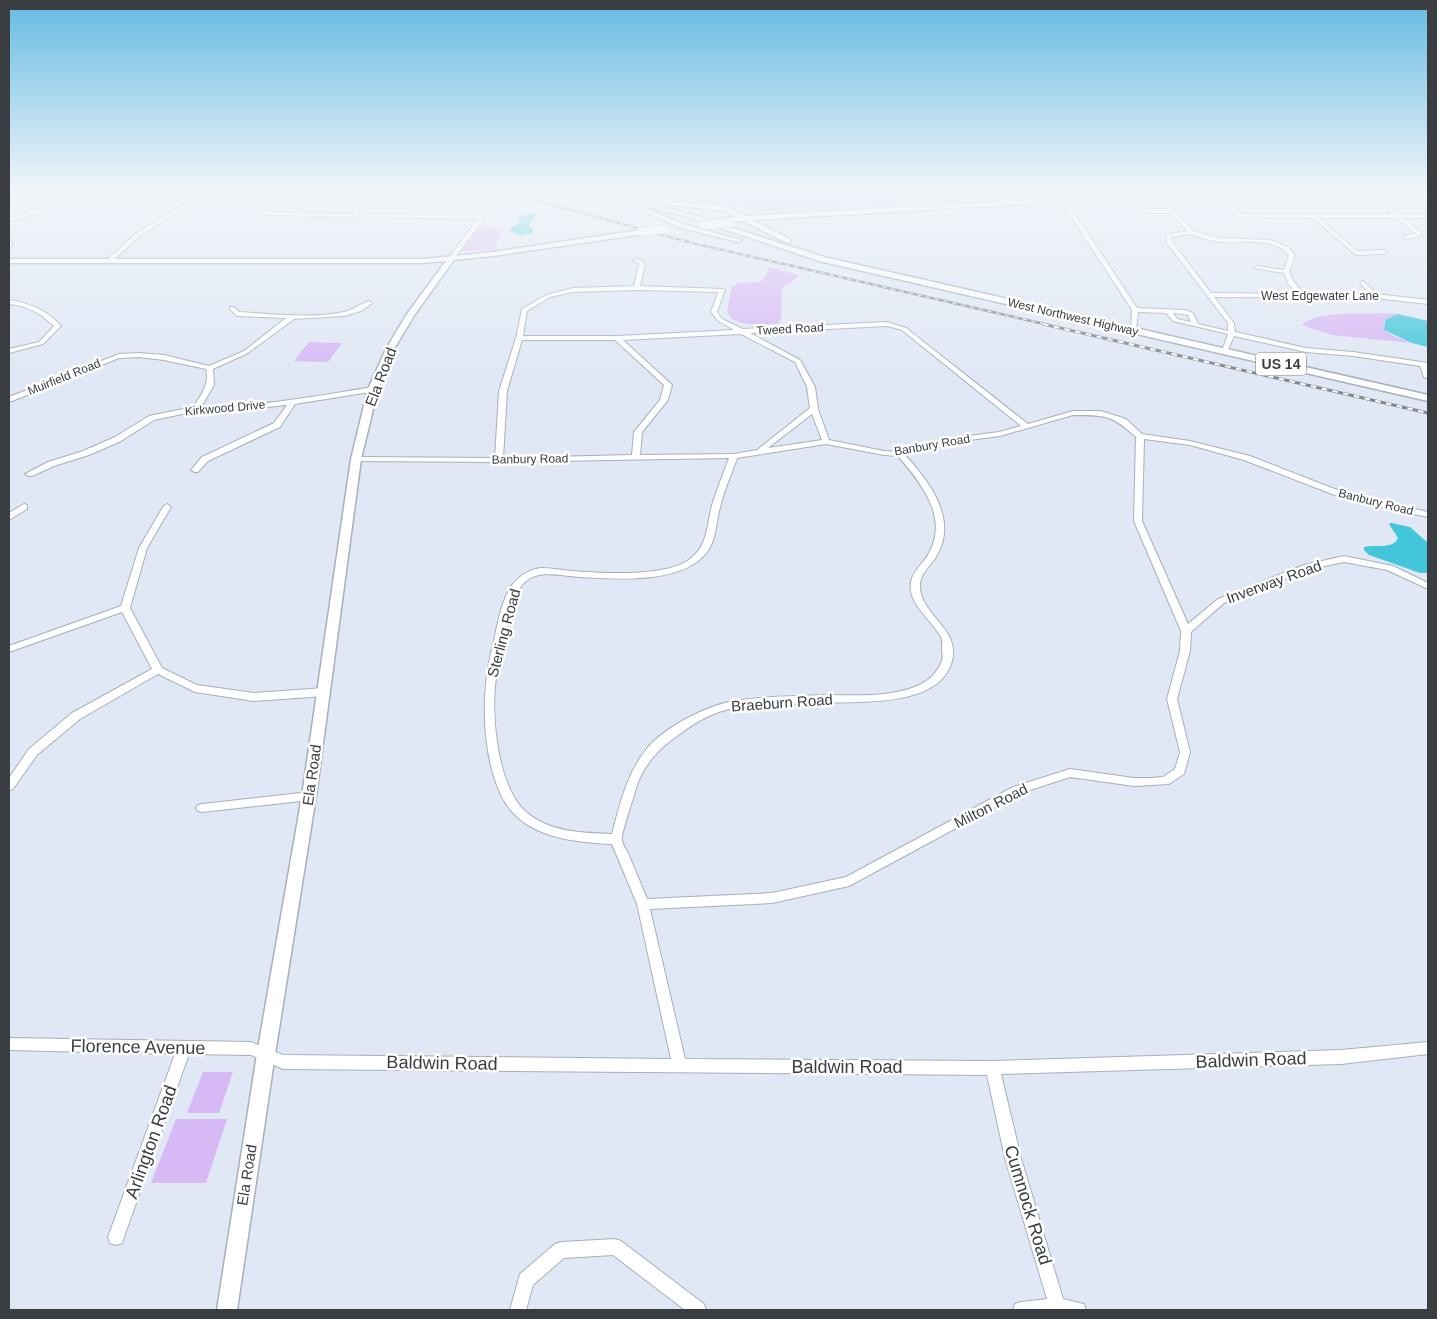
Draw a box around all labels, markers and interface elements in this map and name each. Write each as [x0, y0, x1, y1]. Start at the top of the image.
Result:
street label: West Edgewater Lane [1261, 289, 1379, 303]
street label: West Northwest Highway [1006, 295, 1140, 339]
street label: Tweed Road [756, 320, 824, 338]
street label: Ela Road [362, 345, 400, 409]
road number: US 14 [1256, 352, 1306, 376]
street label: Muirfield Road [26, 356, 102, 398]
street label: Kirkwood Drive [184, 397, 266, 418]
street label: Banbury Road [893, 431, 971, 459]
street label: Banbury Road [492, 451, 568, 467]
street label: Banbury Road [1337, 486, 1415, 518]
street label: Inverway Road [1224, 556, 1324, 607]
street label: Sterling Road [484, 587, 523, 679]
street label: Braeburn Road [731, 690, 833, 715]
street label: Ela Road [299, 743, 324, 807]
street label: Milton Road [951, 780, 1030, 831]
street label: Florence Avenue [70, 1036, 206, 1058]
street label: Baldwin Road [1195, 1048, 1307, 1072]
street label: Baldwin Road [386, 1052, 498, 1074]
street label: Baldwin Road [791, 1057, 903, 1077]
street label: Arlington Road [121, 1083, 181, 1201]
street label: Ela Road [233, 1143, 260, 1207]
street label: Cumnock Road [1000, 1143, 1056, 1267]

